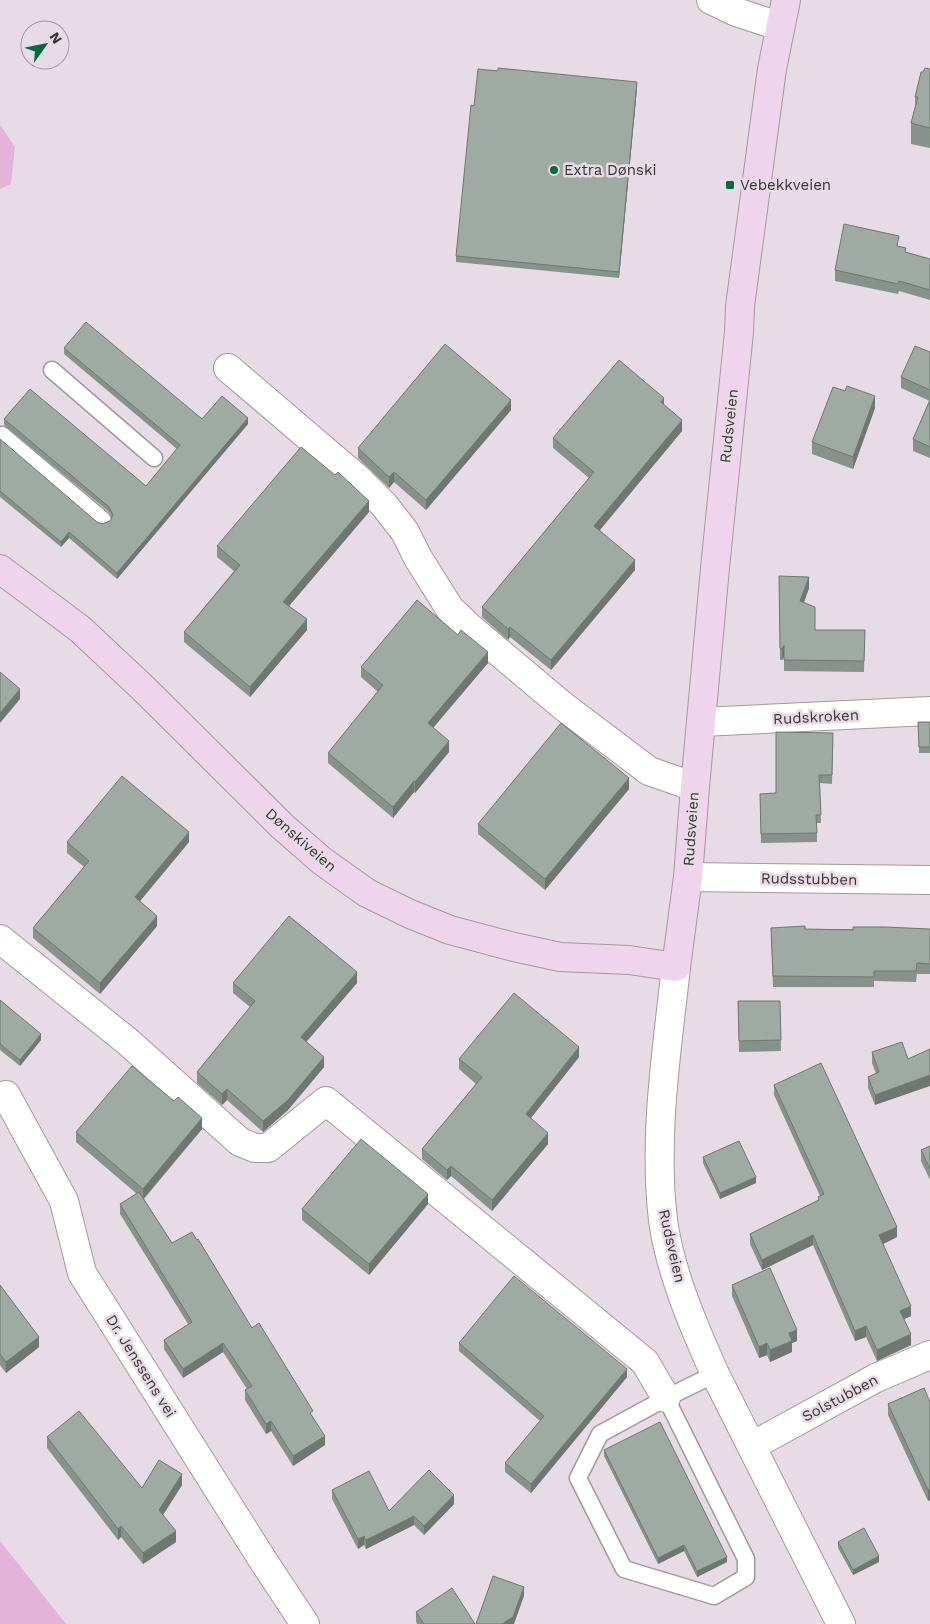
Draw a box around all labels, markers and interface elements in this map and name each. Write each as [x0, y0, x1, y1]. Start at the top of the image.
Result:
north arrow [20, 20, 70, 70]
text: N [46, 29, 65, 47]
place label: Extra Dønski [564, 161, 657, 179]
marker: Extra Dønski [548, 164, 560, 176]
place label: Vebekkveien [740, 176, 831, 194]
marker: Vebekkveien [724, 179, 736, 191]
street label: Rudsveien [716, 388, 742, 464]
street label: Rudskroken [773, 706, 859, 728]
street label: Rudsveien [679, 791, 703, 867]
street label: Dønskiveien [262, 804, 340, 876]
street label: Rudsstubben [761, 869, 857, 889]
street label: Rudsveien [655, 1208, 689, 1284]
street label: Dr. Jenssens vei [102, 1311, 180, 1421]
street label: Solstubben [799, 1370, 881, 1426]

